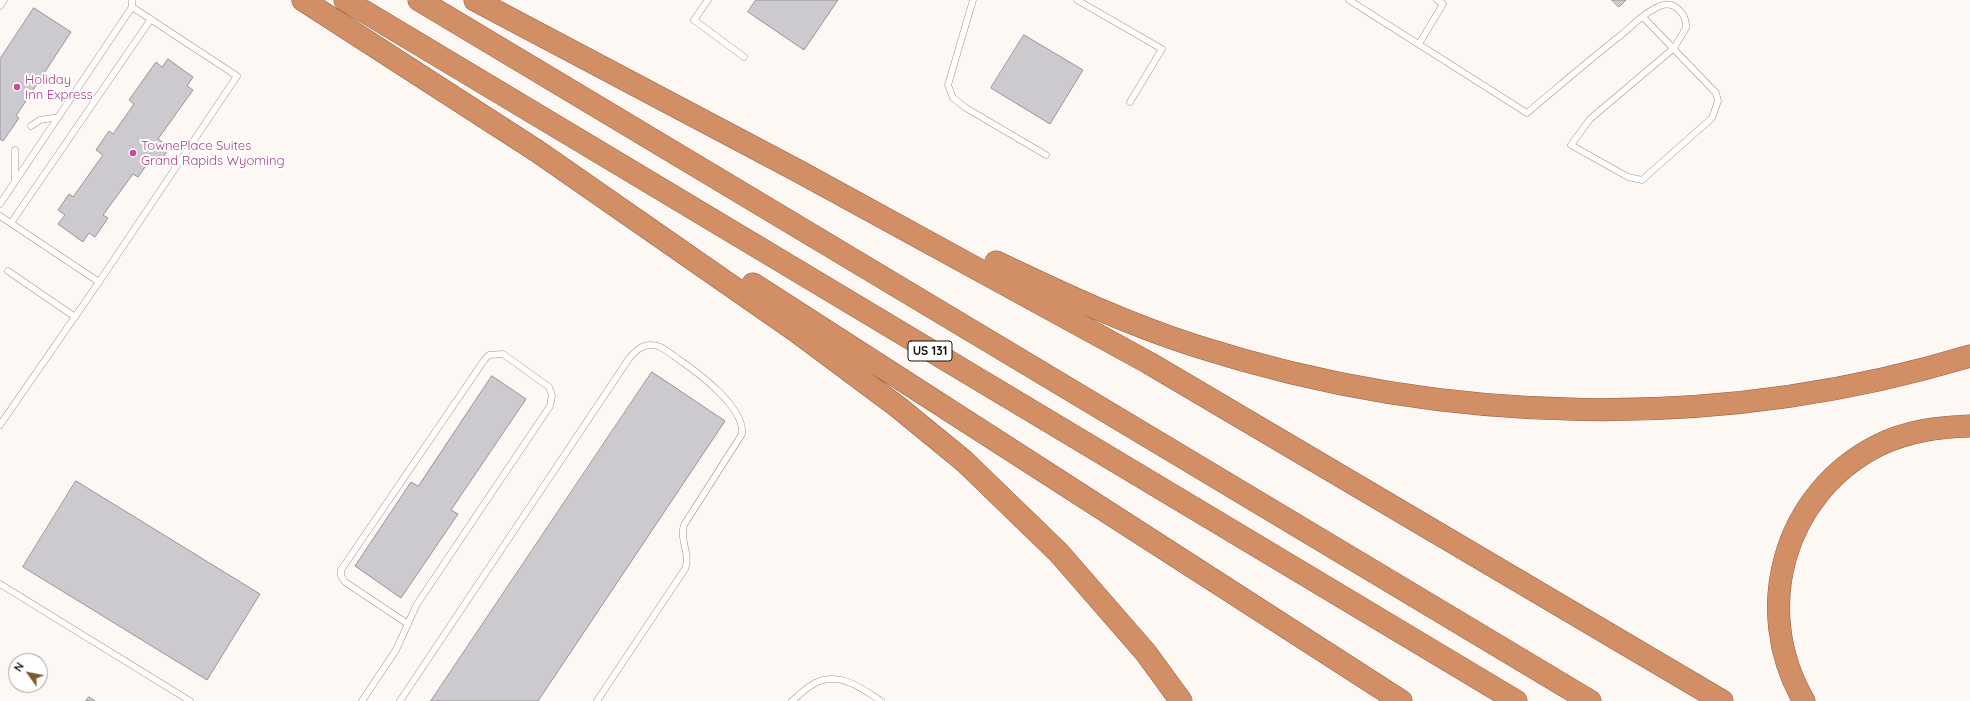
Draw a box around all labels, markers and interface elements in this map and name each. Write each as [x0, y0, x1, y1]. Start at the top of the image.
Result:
place label: Holiday Inn Express [25, 72, 93, 103]
marker: Holiday Inn Express [12, 82, 22, 92]
place label: TownePlace Suites Grand Rapids Wyoming [141, 138, 285, 169]
marker: TownePlace Suites Grand Rapids Wyoming [128, 148, 138, 158]
road number: US 131 [908, 341, 952, 361]
north arrow [8, 653, 48, 693]
text: N [11, 660, 27, 674]

